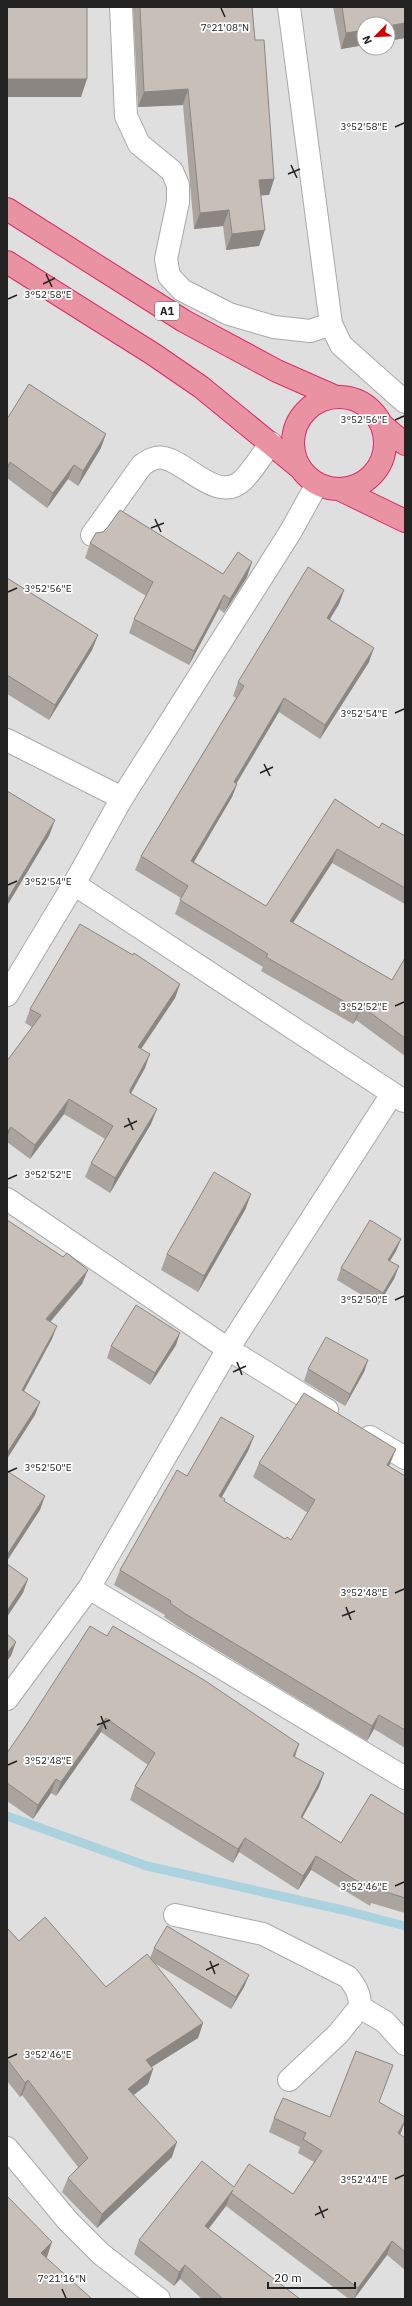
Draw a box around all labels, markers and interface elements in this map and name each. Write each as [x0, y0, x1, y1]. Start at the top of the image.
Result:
north arrow [356, 16, 396, 56]
text: 7°21'08"N [201, 21, 249, 34]
text: N [359, 34, 375, 47]
text: 3°52'58"E [340, 120, 388, 133]
text: 3°52'58"E [24, 288, 72, 301]
road number: A1 [155, 302, 179, 320]
text: 3°52'56"E [340, 413, 388, 426]
text: 3°52'56"E [24, 582, 72, 595]
text: 3°52'54"E [340, 707, 388, 720]
text: 3°52'54"E [24, 875, 72, 888]
text: 3°52'52"E [340, 1000, 388, 1013]
text: 3°52'52"E [24, 1168, 72, 1181]
text: 3°52'50"E [340, 1293, 388, 1306]
text: 3°52'50"E [24, 1461, 72, 1474]
text: 3°52'48"E [340, 1586, 388, 1599]
text: 3°52'48"E [24, 1754, 72, 1767]
text: 3°52'46"E [340, 1880, 388, 1893]
text: 3°52'46"E [24, 2048, 72, 2061]
text: 3°52'44"E [340, 2173, 388, 2186]
scale bar [268, 2264, 355, 2290]
text: 20 m [274, 2270, 302, 2285]
text: 7°21'16"N [38, 2272, 86, 2285]

